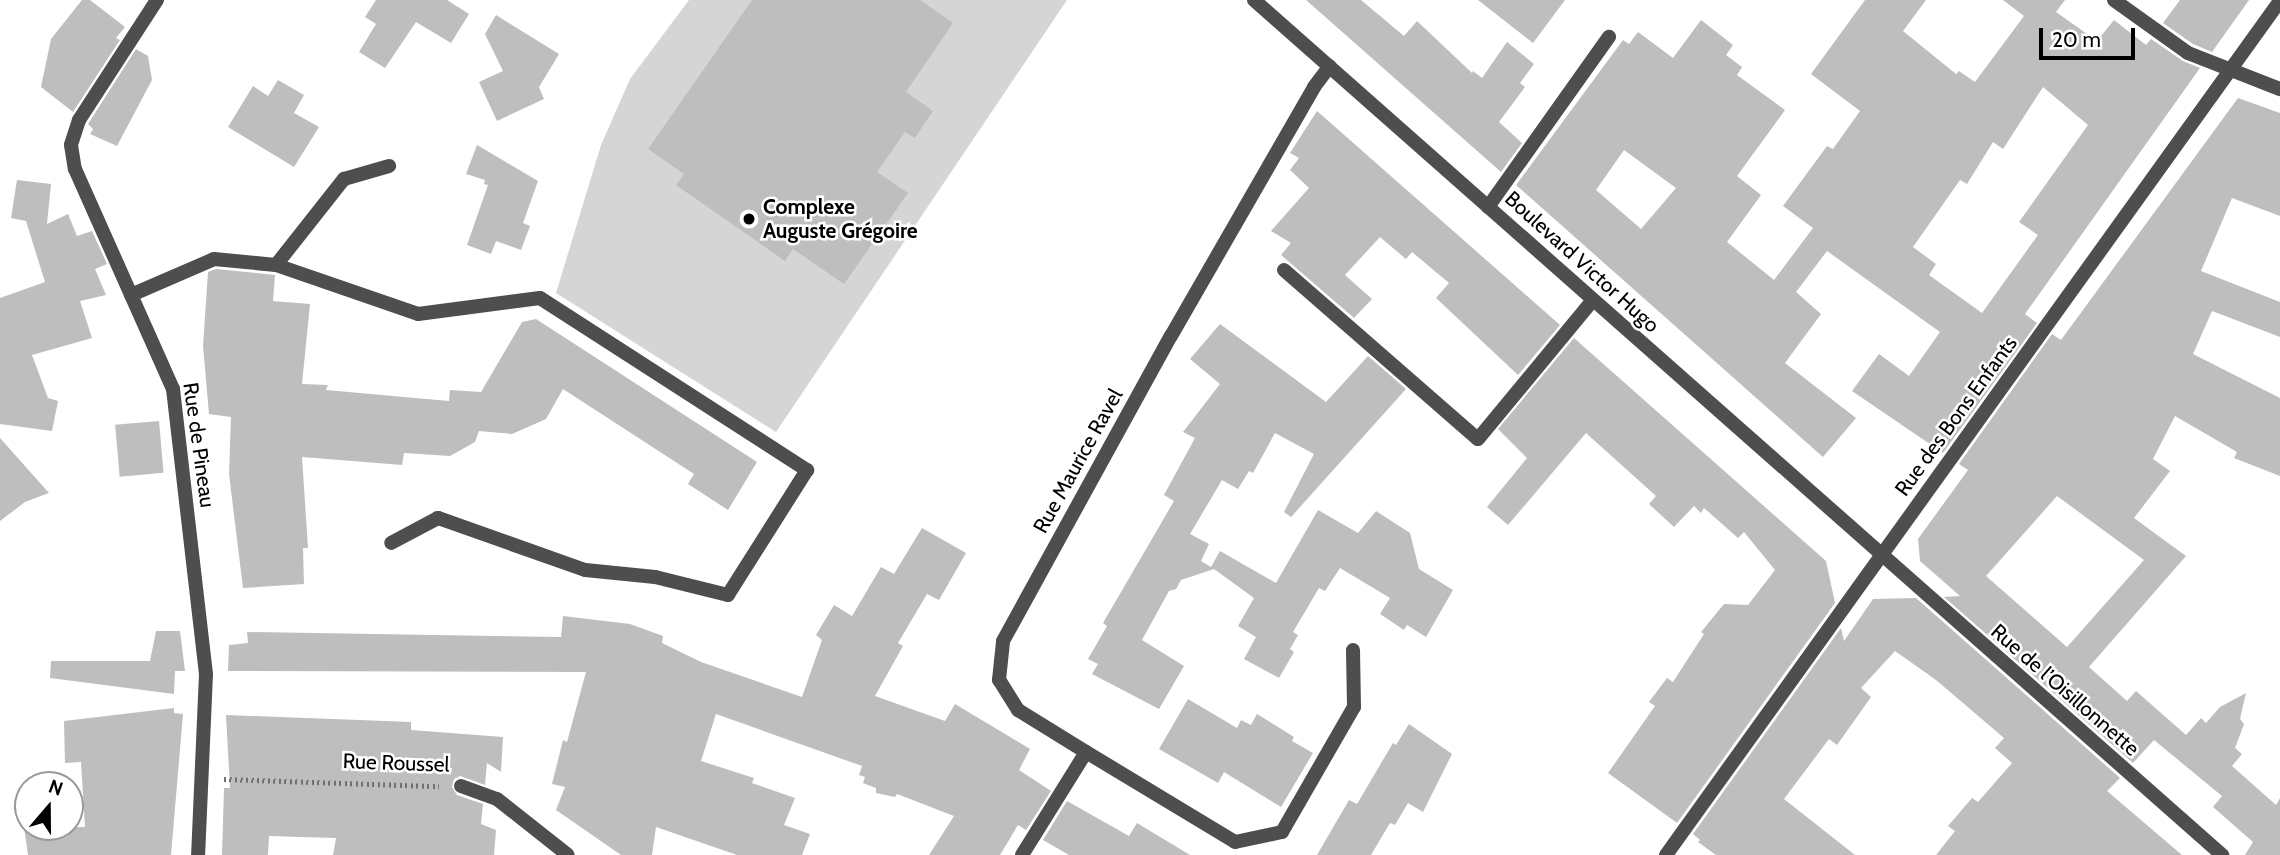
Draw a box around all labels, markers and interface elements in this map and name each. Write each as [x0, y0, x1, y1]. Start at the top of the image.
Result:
scale bar [2042, 14, 2138, 58]
text: 20 m [2052, 27, 2101, 52]
street label: Boulevard Victor Hugo [1500, 186, 1664, 338]
place label: Complexe Auguste Grégoire [763, 194, 917, 244]
marker: Complexe Auguste Grégoire [741, 211, 757, 227]
street label: Rue des Bons Enfants [1890, 331, 2022, 501]
street label: Rue de Pineau [178, 381, 220, 509]
street label: Rue Maurice Ravel [1028, 384, 1128, 538]
street label: Rue de l’Oisillonnette [1986, 619, 2144, 761]
street label: Rue Roussel [342, 749, 450, 777]
north arrow [14, 771, 84, 841]
text: N [45, 775, 66, 801]

